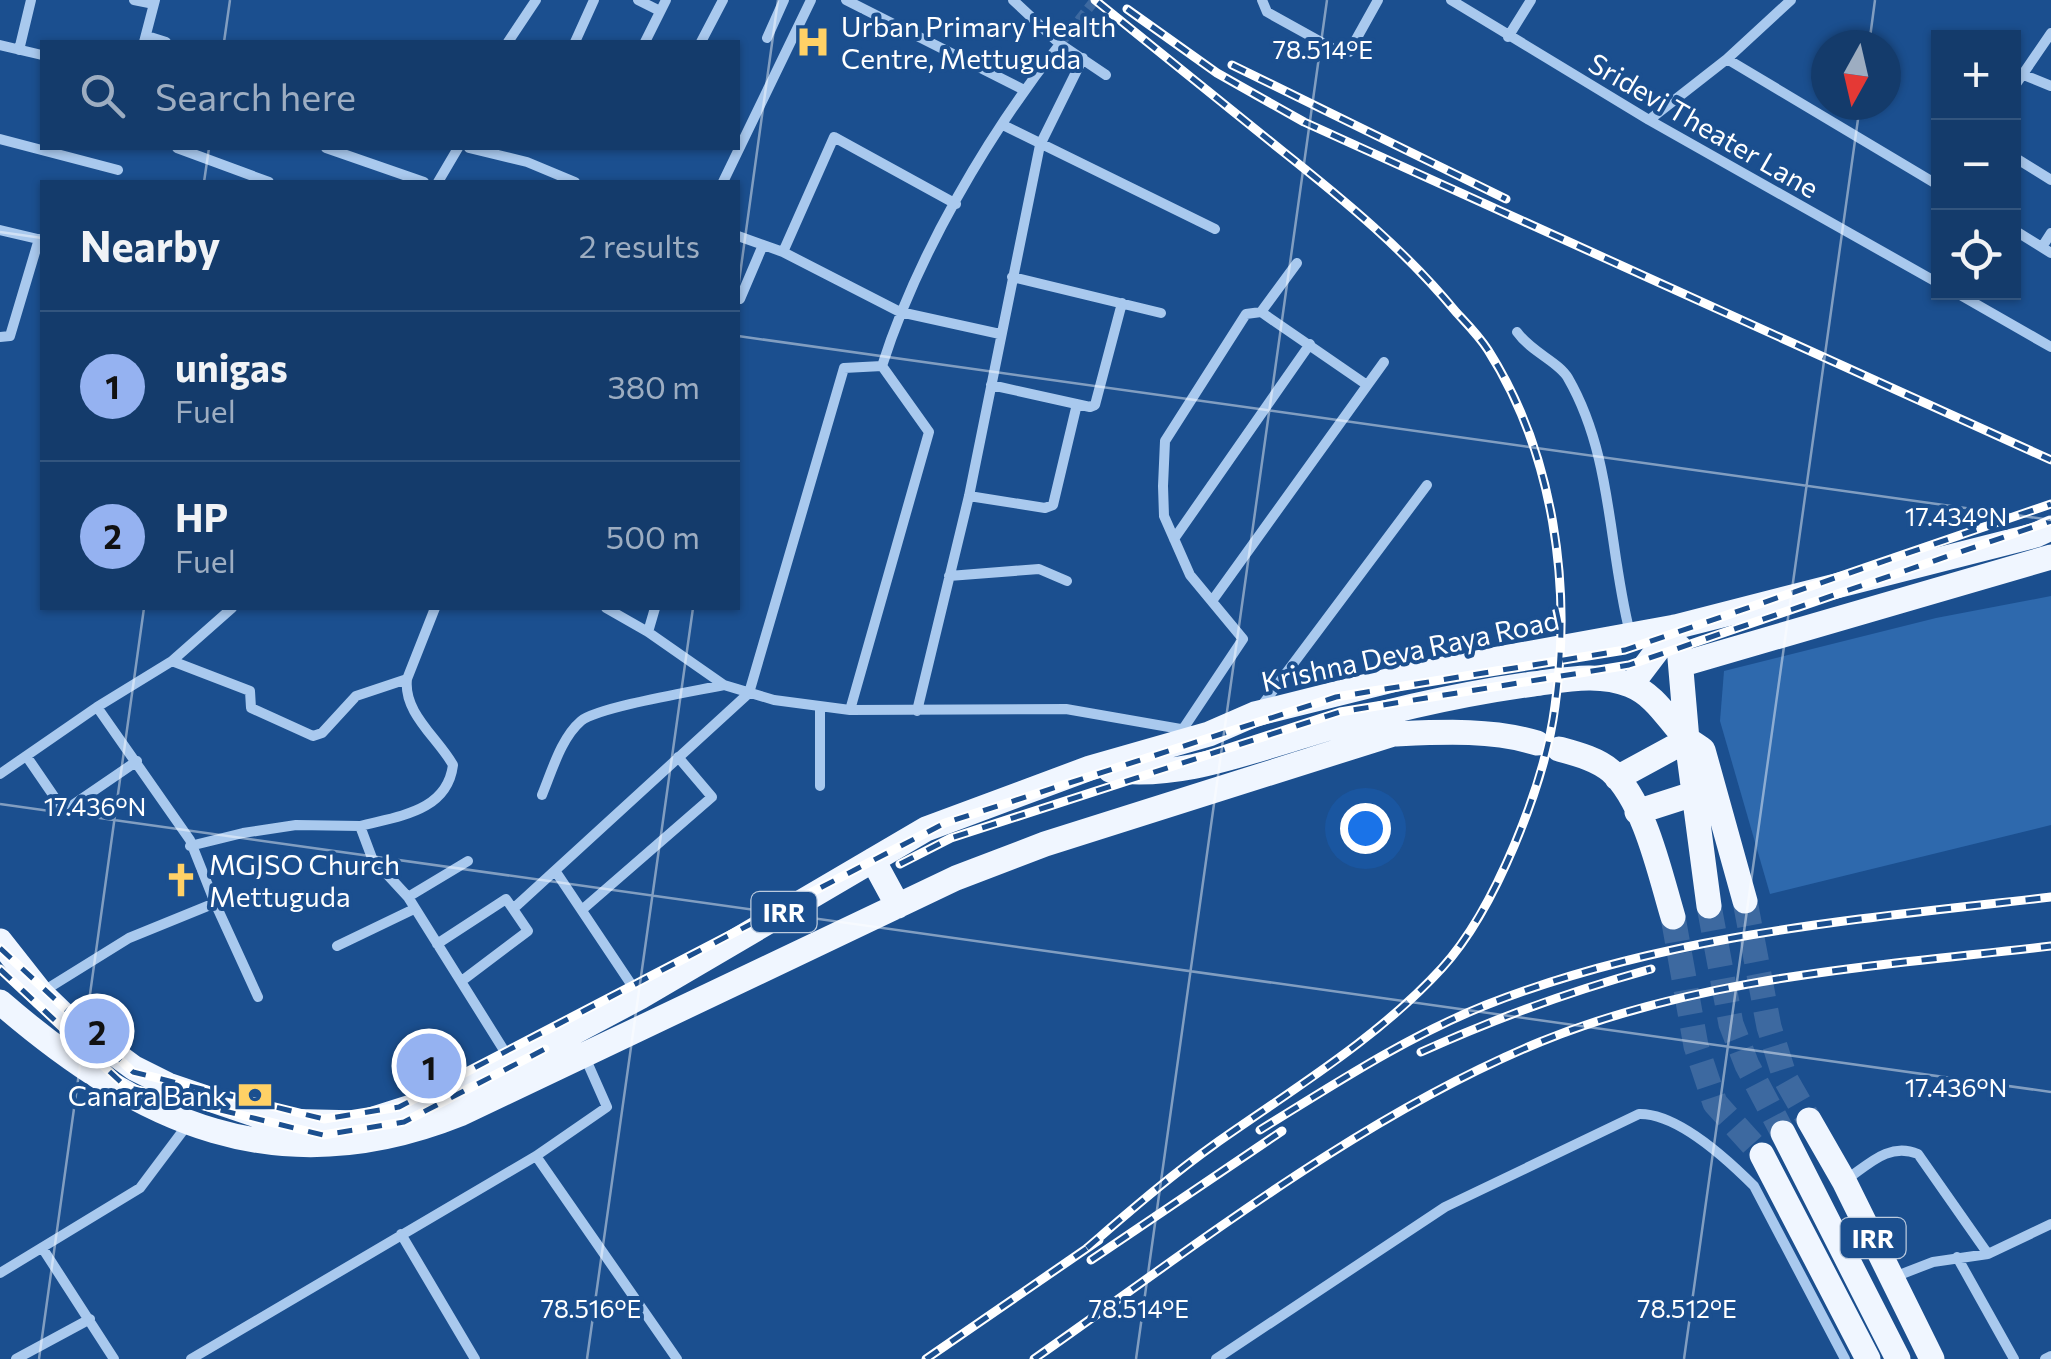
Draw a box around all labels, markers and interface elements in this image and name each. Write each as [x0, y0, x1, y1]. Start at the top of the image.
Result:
place label: Urban Primary Health Centre, Mettuguda [841, 9, 1116, 75]
hospital icon: Urban Primary Health Centre, Mettuguda [794, 23, 832, 61]
north arrow [1811, 30, 1901, 120]
map controls [1931, 30, 2021, 300]
button: + [1931, 30, 2021, 120]
text: 78.514°E [1273, 34, 1373, 64]
search box [40, 40, 740, 150]
street label: Sridevi Theater Lane [1583, 45, 1825, 205]
icon: search [75, 68, 130, 123]
text: Search here [155, 72, 356, 119]
button: − [1931, 120, 2021, 210]
button: locate [1931, 210, 2021, 300]
text: Nearby [80, 219, 220, 271]
text: 2 results [579, 225, 700, 265]
text: unigas [175, 343, 288, 390]
text: 1 [105, 366, 120, 406]
text: 380 m [607, 366, 700, 406]
text: Fuel [175, 390, 236, 430]
text: HP [175, 493, 228, 540]
text: 17.434°N [1905, 501, 2007, 531]
text: 2 [103, 516, 122, 556]
text: 500 m [606, 516, 700, 556]
text: Fuel [175, 540, 236, 580]
street label: Krishna Deva Raya Road [1258, 602, 1562, 698]
text: 17.436°N [44, 791, 146, 821]
your location [1340, 803, 1391, 854]
place label: MGJSO Church Mettuguda [209, 847, 400, 913]
church icon: MGJSO Church Mettuguda [162, 861, 200, 899]
road number: IRR [752, 892, 816, 932]
pin: 2 [64, 994, 130, 1068]
pin: 1 [396, 1028, 462, 1104]
text: 17.436°N [1905, 1072, 2007, 1102]
bank icon: Canara Bank [236, 1076, 274, 1114]
place label: Canara Bank [68, 1078, 227, 1112]
road number: IRR [1840, 1218, 1906, 1258]
text: 78.516°E [541, 1293, 641, 1323]
text: 78.514°E [1089, 1293, 1189, 1323]
text: 78.512°E [1637, 1293, 1737, 1323]

